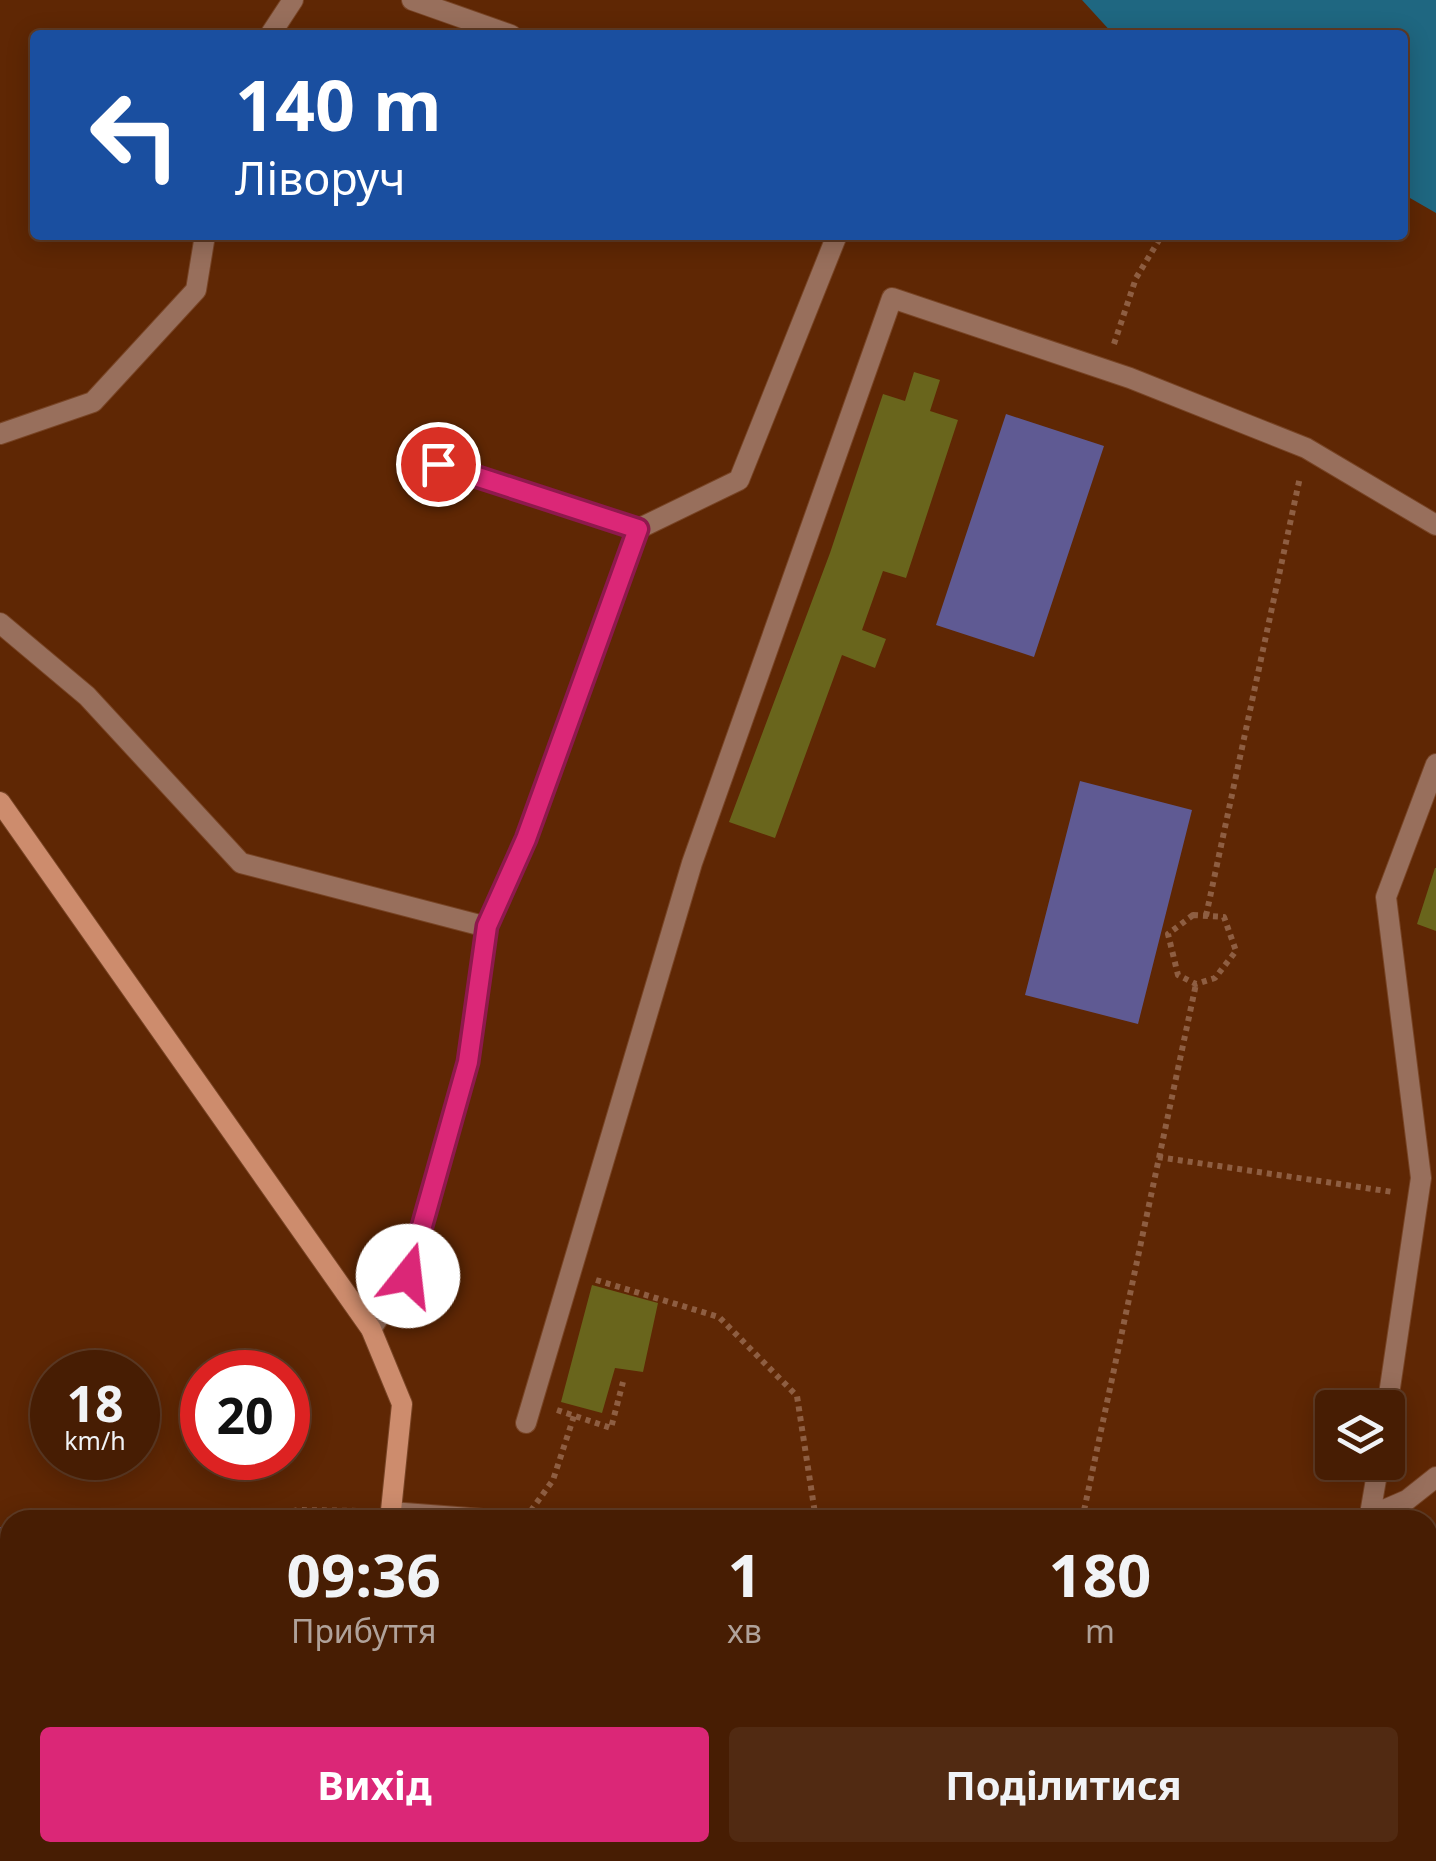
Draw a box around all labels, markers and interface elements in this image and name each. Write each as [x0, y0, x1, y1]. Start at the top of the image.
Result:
text: 140 m [235, 56, 442, 152]
icon: left [70, 70, 200, 200]
text: Ліворуч [235, 147, 406, 208]
pin [396, 422, 481, 507]
icon: arrive [411, 437, 466, 492]
position arrow [356, 1224, 460, 1328]
speed limit sign: 20 [180, 1350, 310, 1480]
text: 18 [66, 1369, 124, 1437]
map controls [1315, 1390, 1405, 1480]
button: layers [1315, 1390, 1405, 1480]
text: km/h [64, 1423, 126, 1457]
text: 09:36 [287, 1533, 441, 1615]
text: 1 [727, 1533, 762, 1615]
text: 180 [1048, 1533, 1151, 1615]
text: Прибуття [291, 1609, 436, 1652]
text: хв [727, 1609, 762, 1652]
text: m [1085, 1609, 1115, 1652]
button: Вихід [40, 1727, 709, 1842]
button: Поділитися [729, 1727, 1398, 1842]

